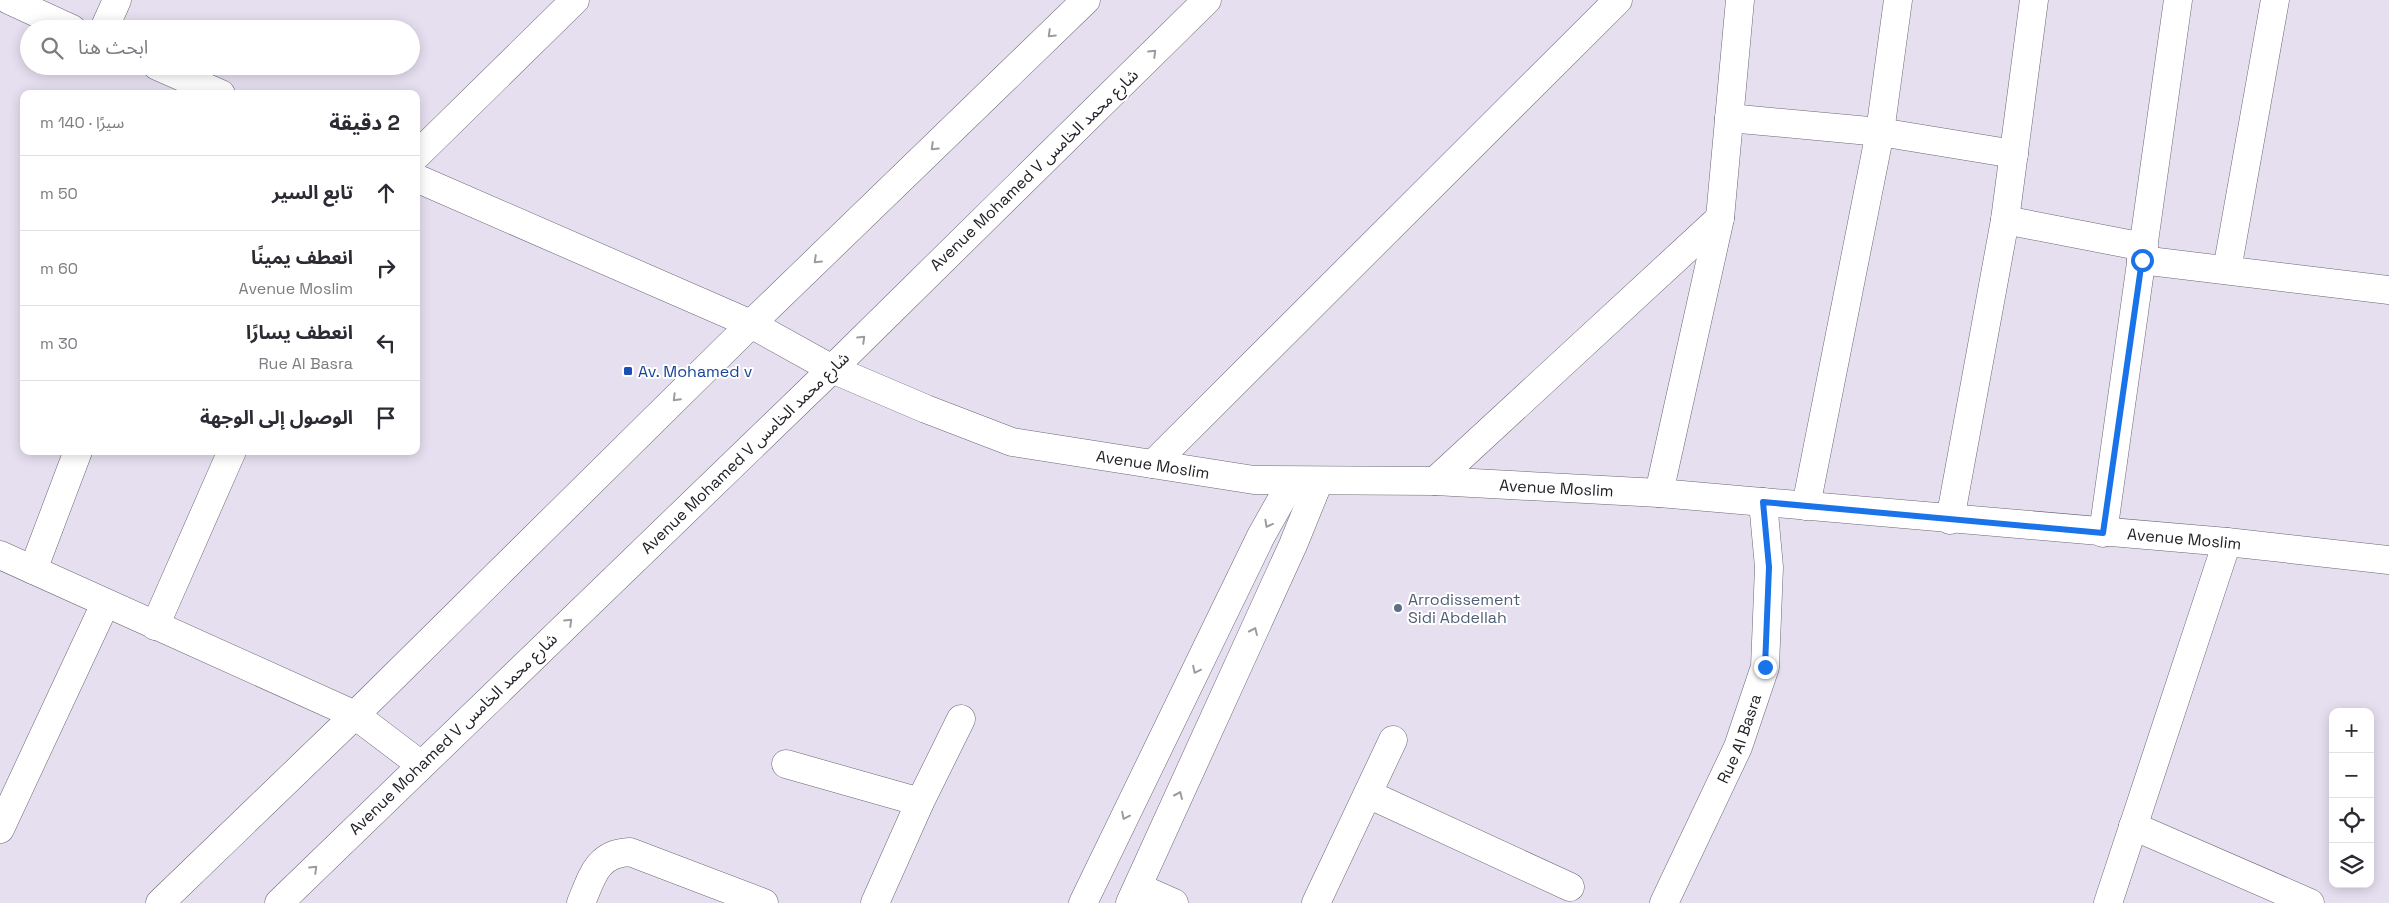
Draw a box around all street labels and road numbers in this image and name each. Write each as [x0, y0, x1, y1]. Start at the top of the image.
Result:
street label: Avenue Mohamed V شارع محمد الخامس [925, 65, 1144, 277]
street label: Avenue Mohamed V شارع محمد الخامس [636, 348, 855, 560]
street label: Avenue Moslim [1095, 445, 1211, 483]
street label: Avenue Moslim [1499, 474, 1614, 501]
street label: Avenue Moslim [2126, 523, 2243, 554]
street label: Avenue Mohamed V شارع محمد الخامس [344, 629, 563, 841]
street label: Rue Al Basra [1712, 691, 1766, 787]

